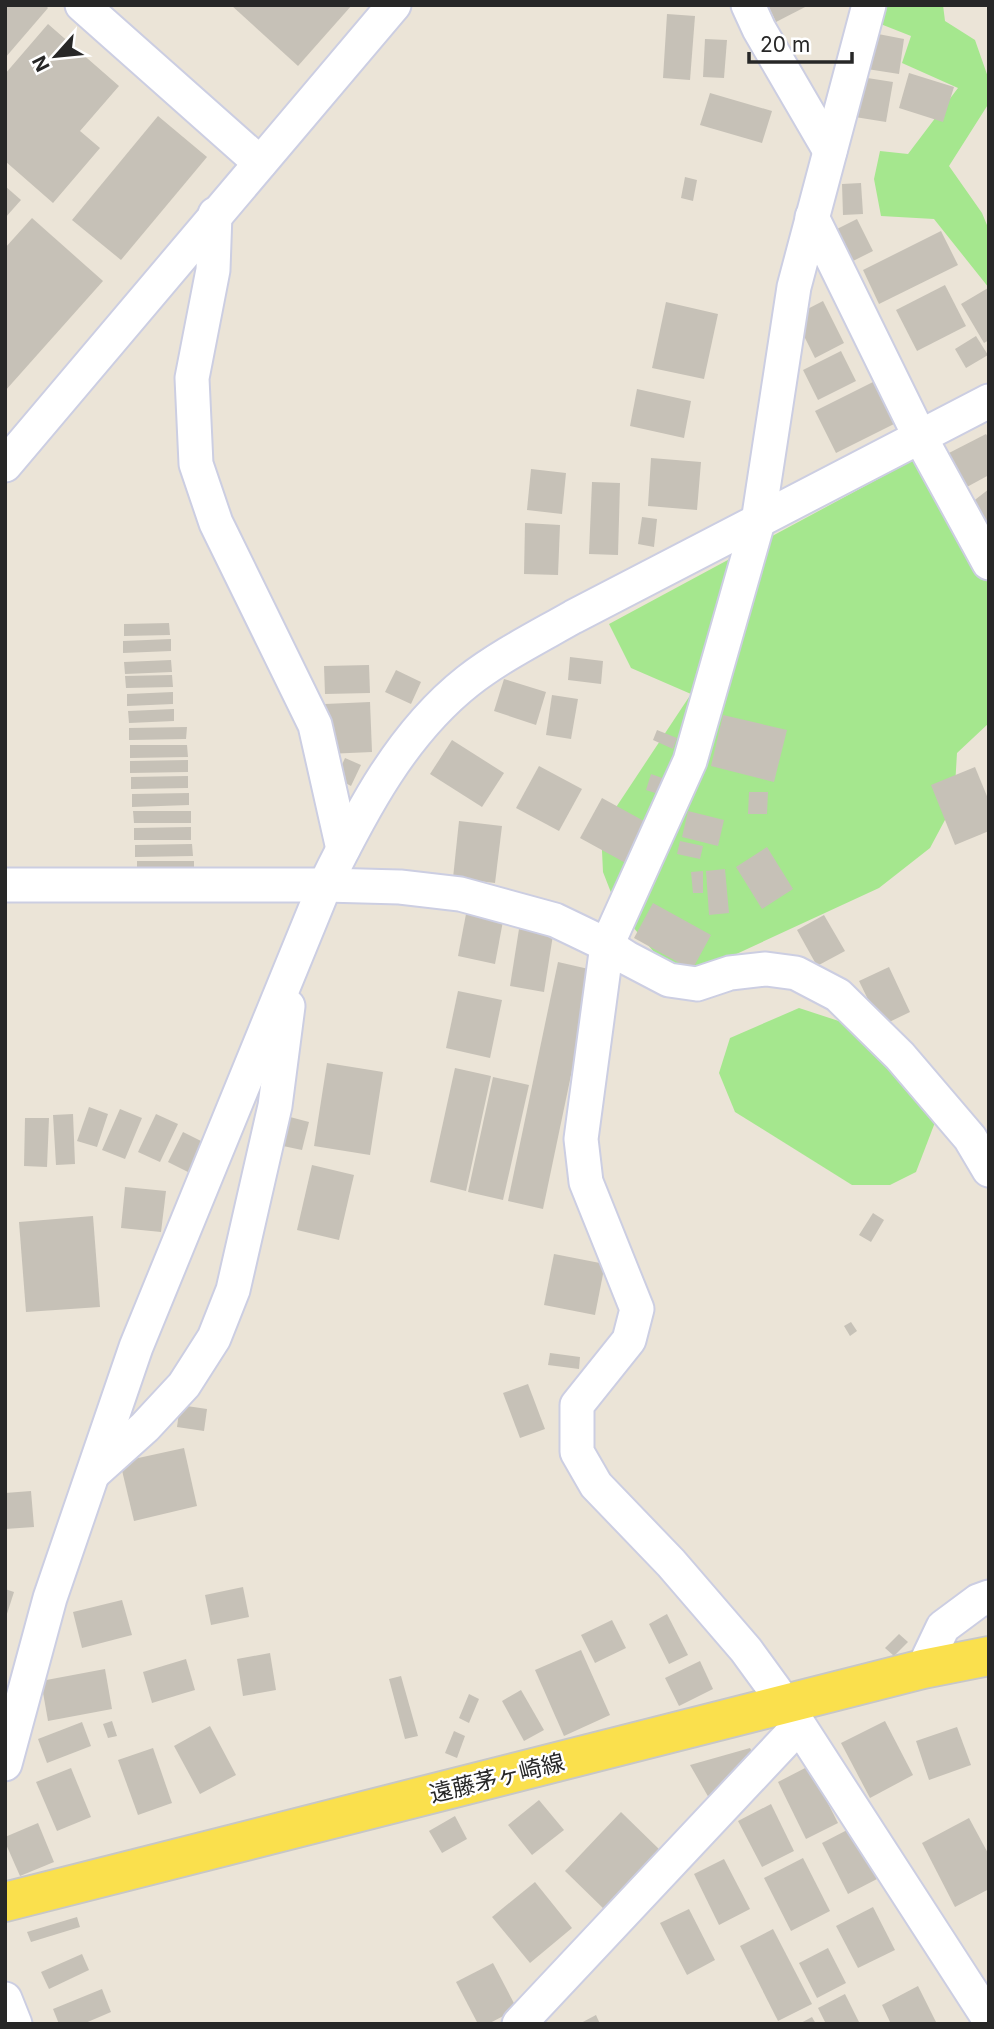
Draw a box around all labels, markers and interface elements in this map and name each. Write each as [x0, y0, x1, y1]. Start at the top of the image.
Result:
north arrow [21, 21, 91, 91]
scale bar [749, 21, 852, 65]
text: 20 m [760, 32, 810, 57]
text: N [28, 52, 55, 75]
street label: 遠藤茅ヶ崎線 [427, 1748, 567, 1808]

